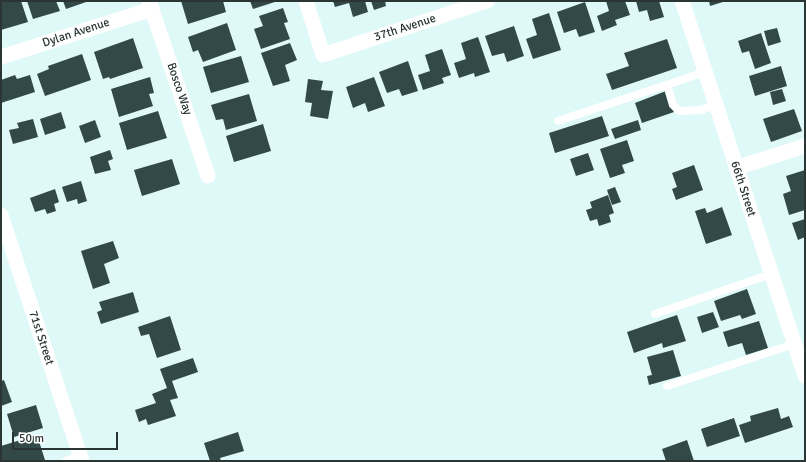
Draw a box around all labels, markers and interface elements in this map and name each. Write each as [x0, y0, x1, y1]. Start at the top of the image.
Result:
street label: 37th Avenue [372, 11, 438, 45]
street label: Dylan Avenue [41, 15, 111, 51]
street label: Bosco Way [163, 61, 195, 117]
street label: 66th Street [727, 159, 759, 219]
street label: 71st Street [25, 309, 57, 367]
scale bar [14, 424, 120, 450]
text: 50 m [19, 431, 44, 446]

